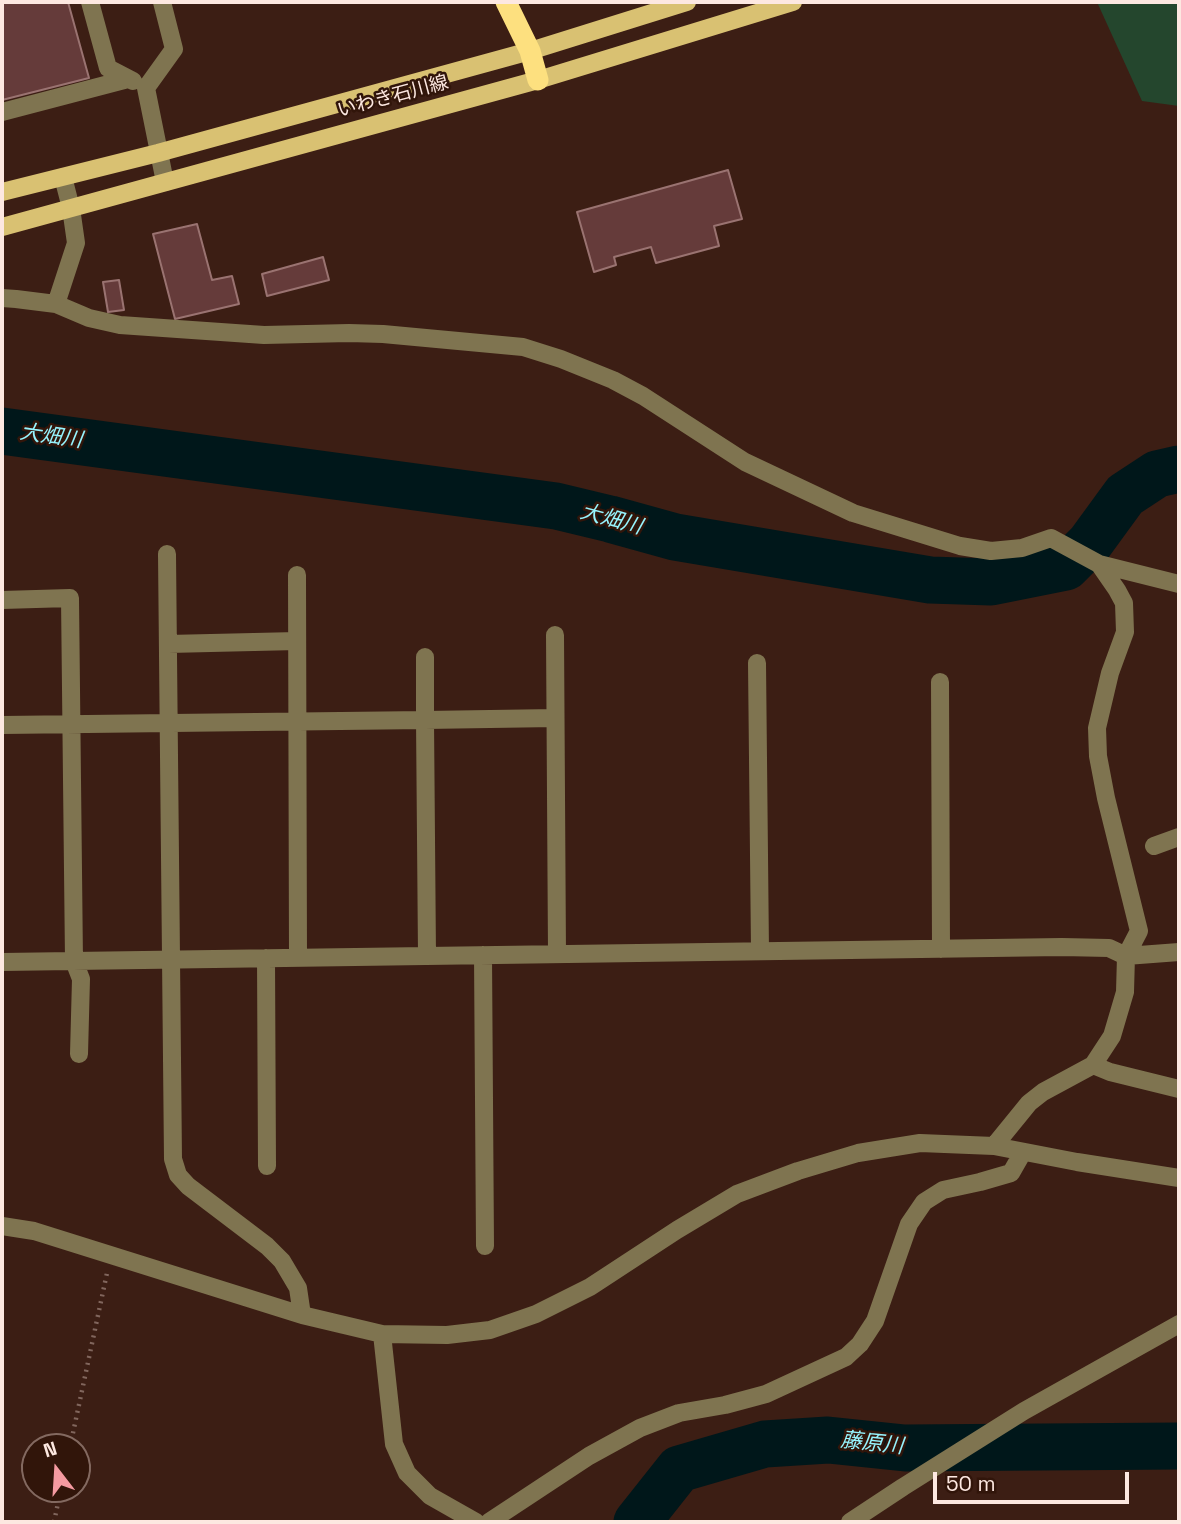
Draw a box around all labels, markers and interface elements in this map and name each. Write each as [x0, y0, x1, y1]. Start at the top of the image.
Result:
street label: いわき石川線 [335, 71, 451, 123]
water label: 大畑川 [18, 420, 84, 454]
water label: 大畑川 [577, 500, 645, 540]
water label: 藤原川 [839, 1428, 905, 1460]
north arrow [21, 1433, 91, 1503]
text: N [41, 1436, 60, 1463]
scale bar [936, 1458, 1132, 1502]
text: 50 m [946, 1470, 996, 1497]

